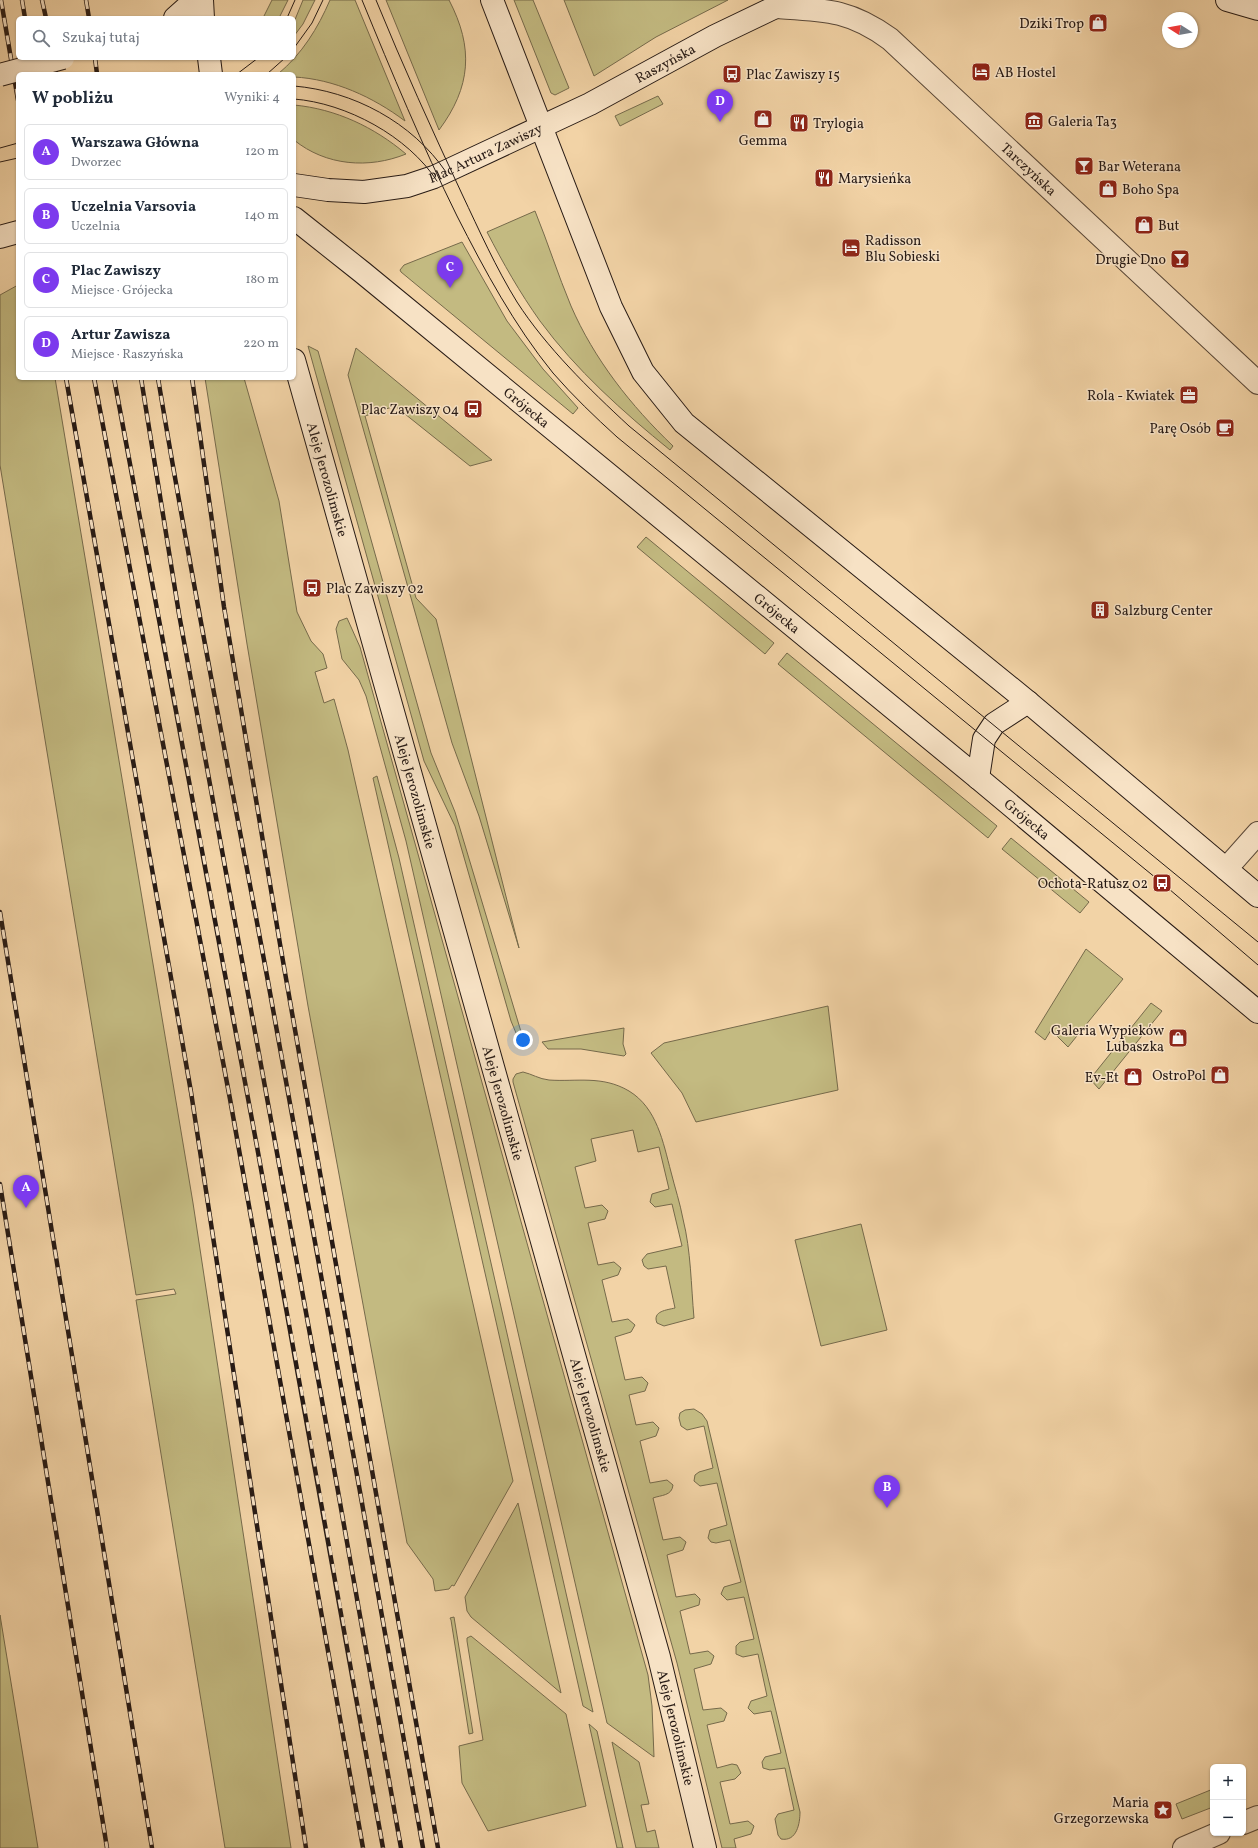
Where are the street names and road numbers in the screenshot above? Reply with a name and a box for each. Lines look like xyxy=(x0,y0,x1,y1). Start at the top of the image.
street label: Raszyńska xyxy=(632,40,699,89)
street label: Plac Artura Zawiszy xyxy=(427,119,546,189)
street label: Tarczyńska xyxy=(996,139,1060,201)
street label: Grójecka xyxy=(499,384,553,433)
street label: Aleje Jerozolimskie xyxy=(301,420,351,540)
street label: Grójecka xyxy=(749,589,803,639)
street label: Aleje Jerozolimskie xyxy=(389,732,439,852)
street label: Grójecka xyxy=(999,795,1053,845)
street label: Aleje Jerozolimskie xyxy=(477,1044,527,1163)
street label: Aleje Jerozolimskie xyxy=(564,1356,615,1475)
street label: Aleje Jerozolimskie xyxy=(651,1668,698,1788)

